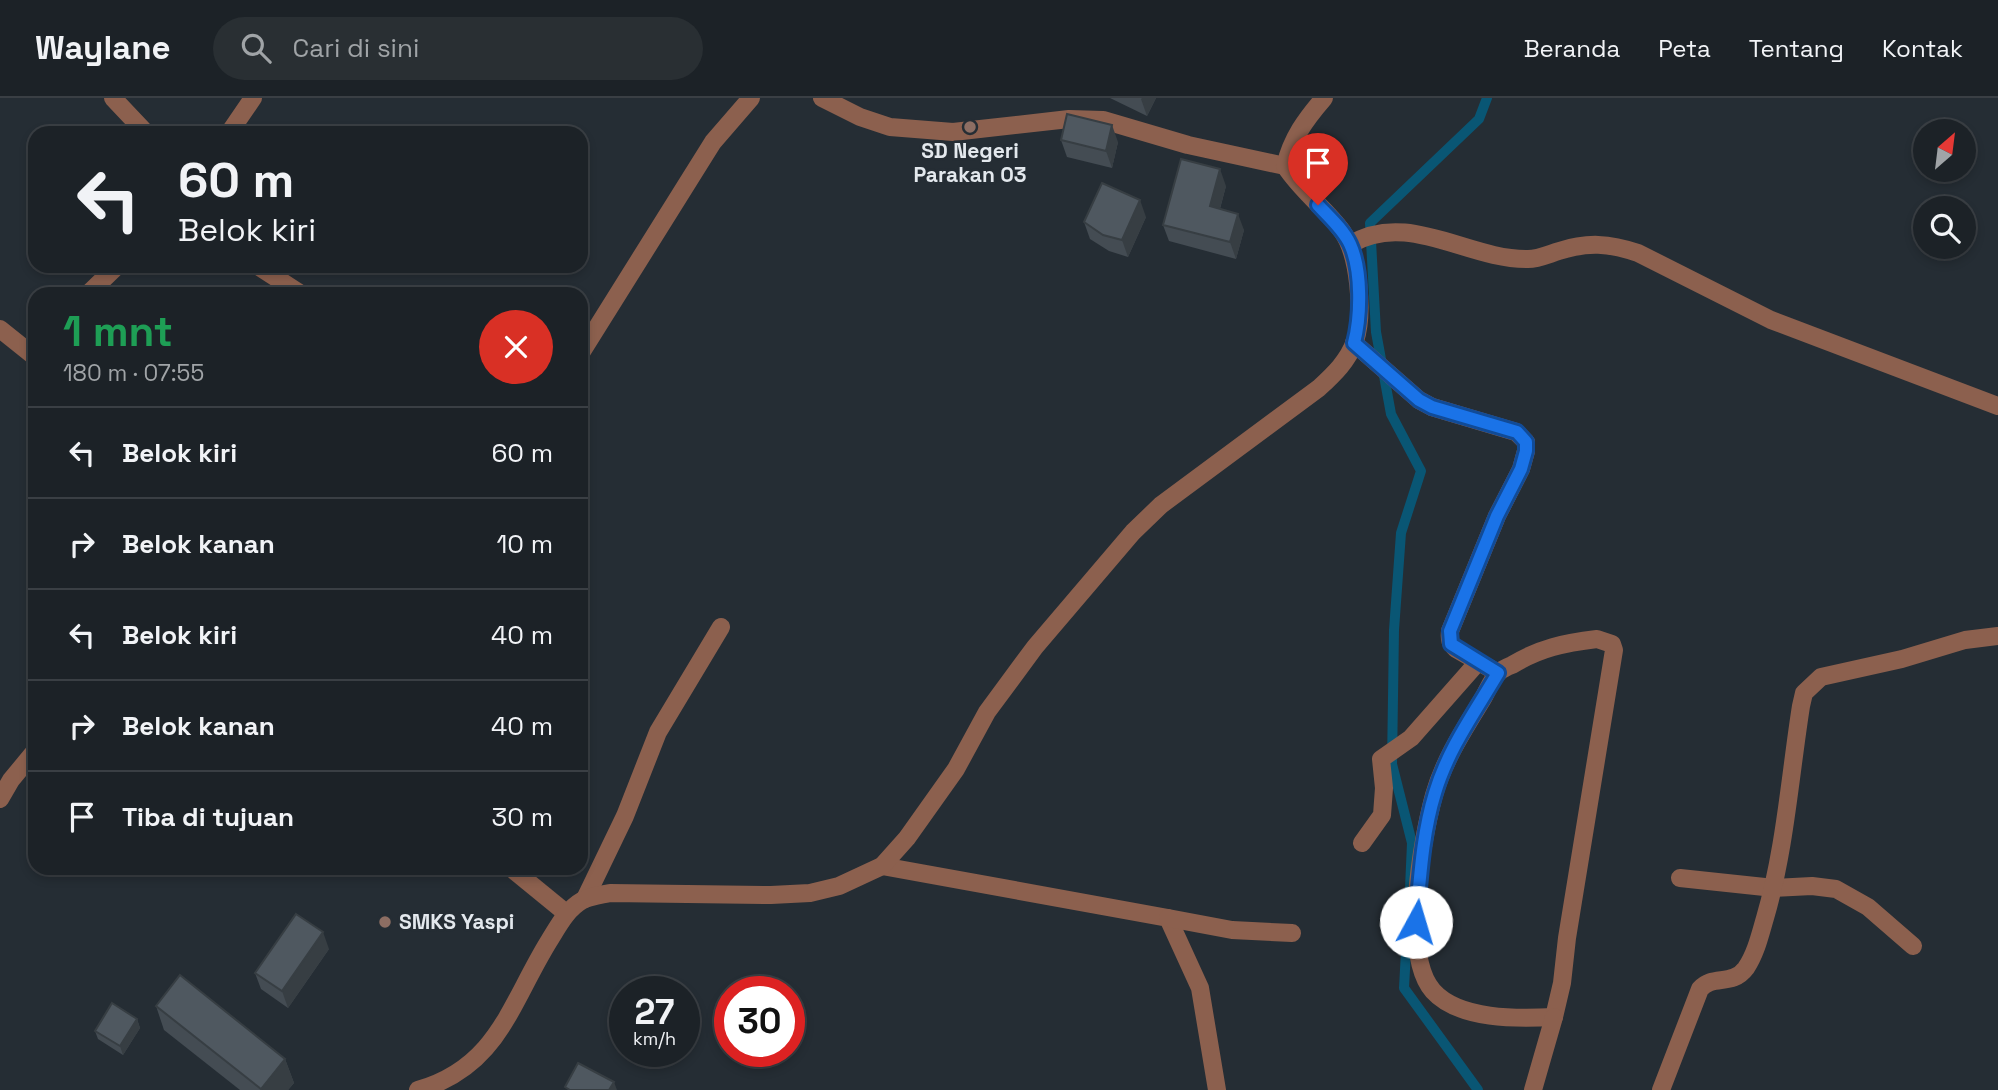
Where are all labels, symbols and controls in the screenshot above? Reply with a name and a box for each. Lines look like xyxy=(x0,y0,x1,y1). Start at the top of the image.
search box xyxy=(213,17,703,80)
text: Waylane xyxy=(35,27,171,69)
icon: search xyxy=(237,29,275,67)
text: Cari di sini xyxy=(293,31,419,65)
text: Beranda xyxy=(1524,33,1620,64)
text: Peta xyxy=(1658,33,1711,64)
text: Tentang xyxy=(1749,33,1844,64)
text: Kontak xyxy=(1882,33,1963,64)
marker: SD Negeri Parakan 03 xyxy=(962,119,978,135)
north arrow xyxy=(1913,119,1976,182)
map controls xyxy=(1913,119,1976,259)
pin xyxy=(1288,133,1348,205)
place label: SD Negeri Parakan 03 xyxy=(913,137,1027,188)
icon: arrive xyxy=(1299,144,1337,182)
text: 60 m xyxy=(178,149,294,211)
icon: left xyxy=(63,154,154,245)
button: search xyxy=(1913,196,1976,259)
text: Belok kiri xyxy=(178,210,316,250)
text: 1 mnt xyxy=(63,305,173,358)
button: close xyxy=(479,310,553,384)
text: 180 m · 07:55 xyxy=(63,358,204,388)
icon: left xyxy=(63,434,101,472)
text: Belok kiri xyxy=(122,436,237,470)
text: 60 m xyxy=(491,436,553,470)
icon: right xyxy=(63,525,101,563)
text: Belok kanan xyxy=(122,527,275,561)
text: 10 m xyxy=(496,527,553,561)
icon: left xyxy=(63,616,101,654)
text: Belok kiri xyxy=(122,618,237,652)
text: 40 m xyxy=(491,618,553,652)
icon: right xyxy=(63,707,101,745)
text: Belok kanan xyxy=(122,709,275,743)
text: 40 m xyxy=(491,709,553,743)
icon: arrive xyxy=(63,798,101,836)
text: Tiba di tujuan xyxy=(122,800,294,834)
text: 30 m xyxy=(492,800,553,834)
position arrow xyxy=(1379,885,1453,959)
place label: SMKS Yaspi xyxy=(399,908,514,935)
marker: SMKS Yaspi xyxy=(377,914,393,930)
speed limit sign: 30 xyxy=(714,976,805,1067)
text: 27 xyxy=(635,990,674,1034)
text: km/h xyxy=(633,1027,676,1050)

